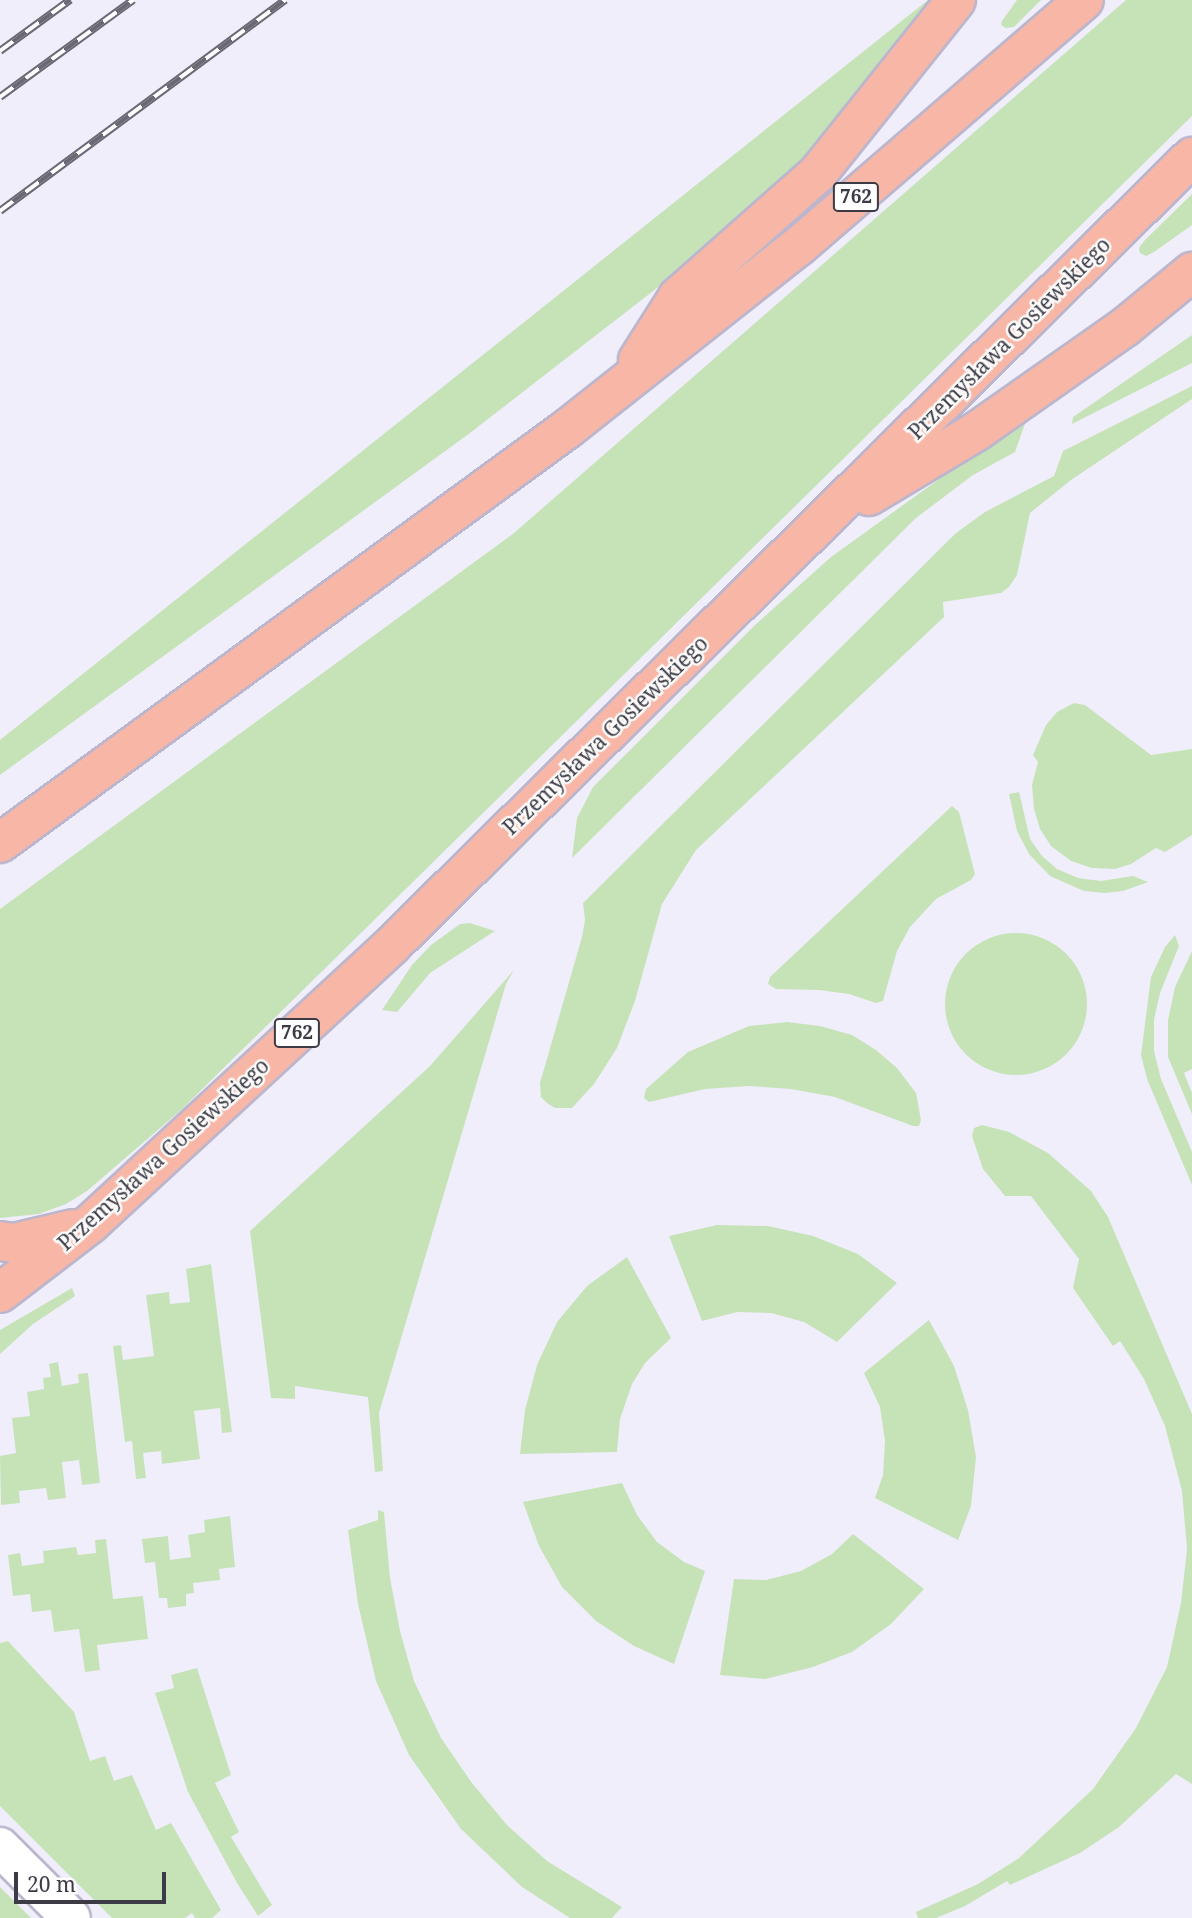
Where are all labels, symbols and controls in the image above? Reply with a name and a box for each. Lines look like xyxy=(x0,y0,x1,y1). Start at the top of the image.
road number: 762 xyxy=(832,182,880,212)
street label: Przemysława Gosiewskiego xyxy=(903,232,1115,444)
street label: Przemysława Gosiewskiego xyxy=(497,630,713,840)
road number: 762 xyxy=(272,1018,322,1049)
street label: Przemysława Gosiewskiego xyxy=(52,1053,274,1255)
scale bar xyxy=(18,1858,170,1902)
text: 20 m xyxy=(27,1870,76,1898)

